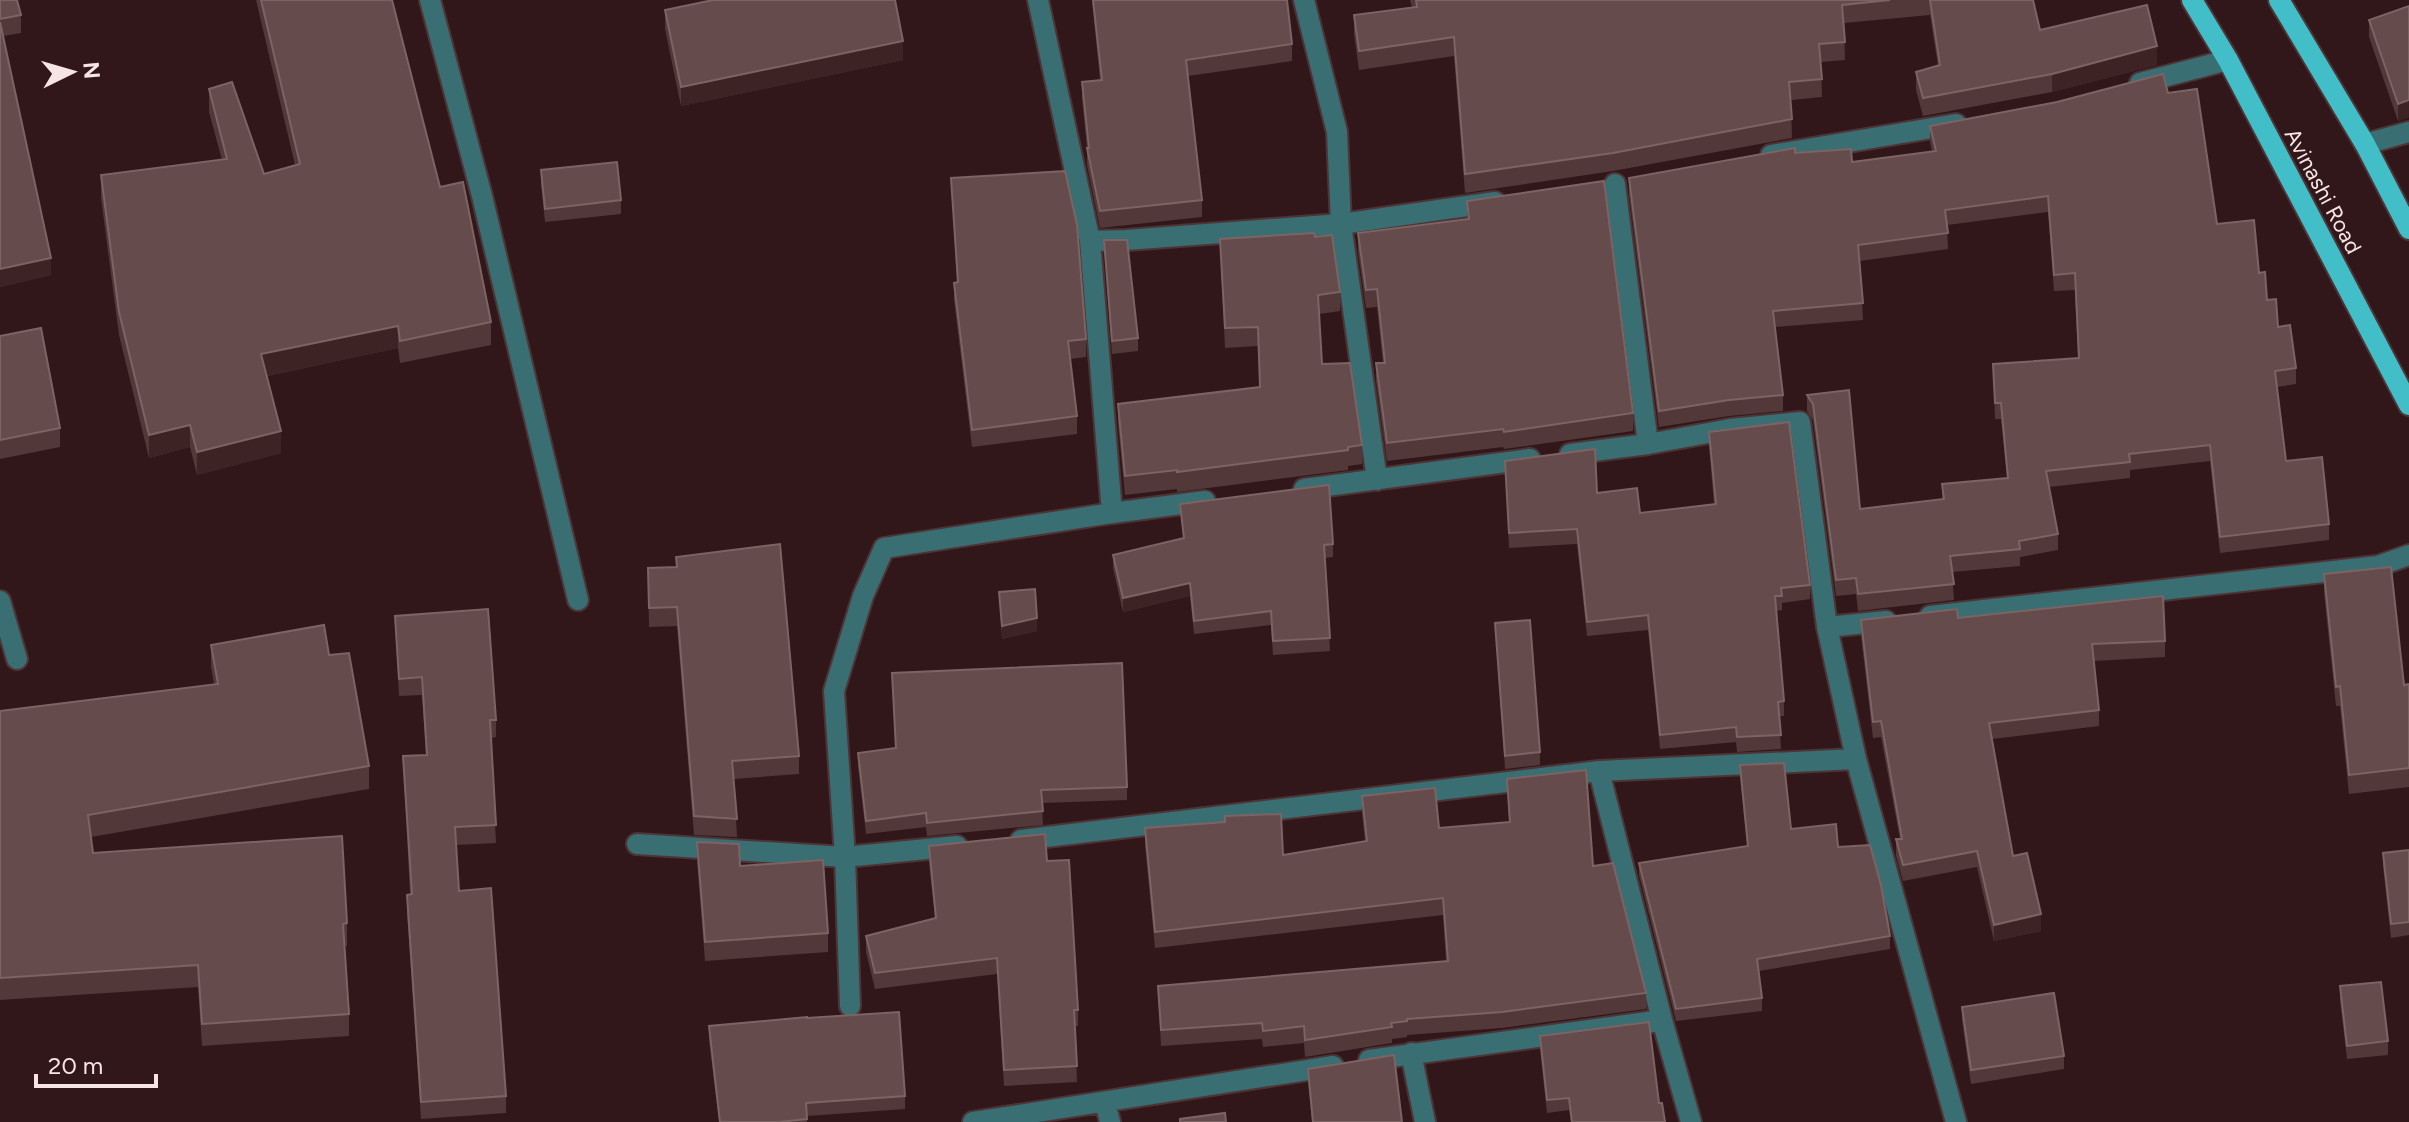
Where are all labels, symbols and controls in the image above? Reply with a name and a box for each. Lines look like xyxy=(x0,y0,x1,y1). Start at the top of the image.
north arrow xyxy=(32,32,112,112)
text: N xyxy=(77,61,106,80)
street label: Avinashi Road xyxy=(2279,124,2367,258)
scale bar xyxy=(36,1038,156,1088)
text: 20 m xyxy=(48,1051,103,1080)

